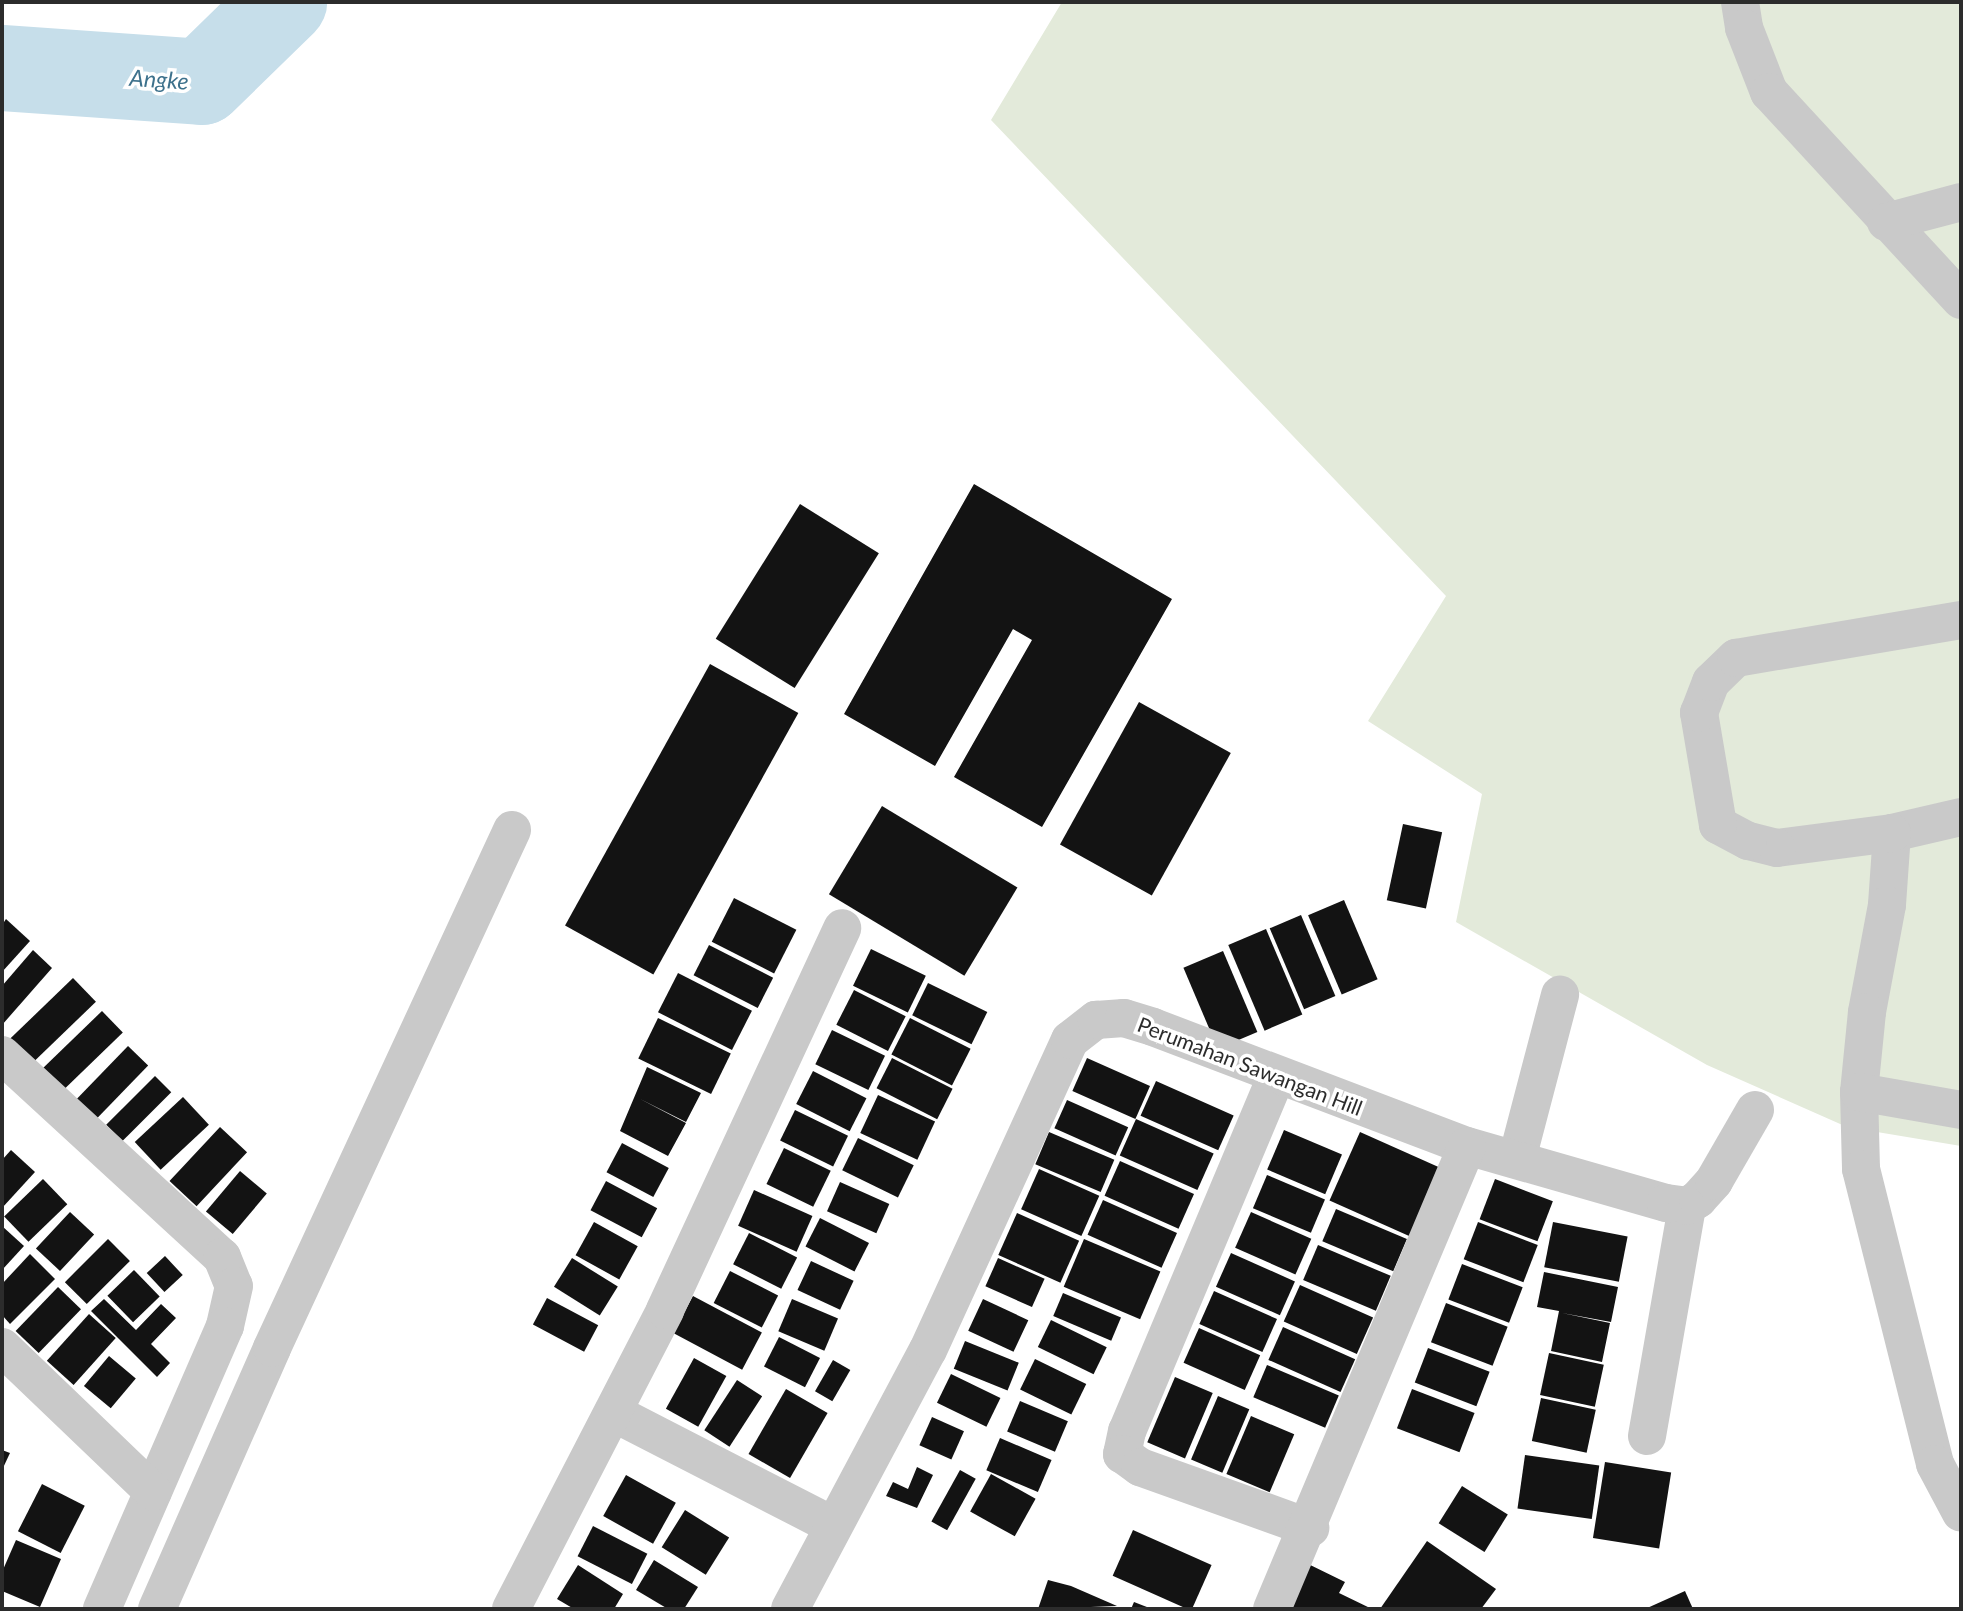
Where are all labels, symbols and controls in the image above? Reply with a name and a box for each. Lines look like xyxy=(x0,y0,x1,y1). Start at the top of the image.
water label: Angke xyxy=(129,63,189,95)
street label: Perumahan Sawangan Hill xyxy=(1134,1011,1366,1121)

